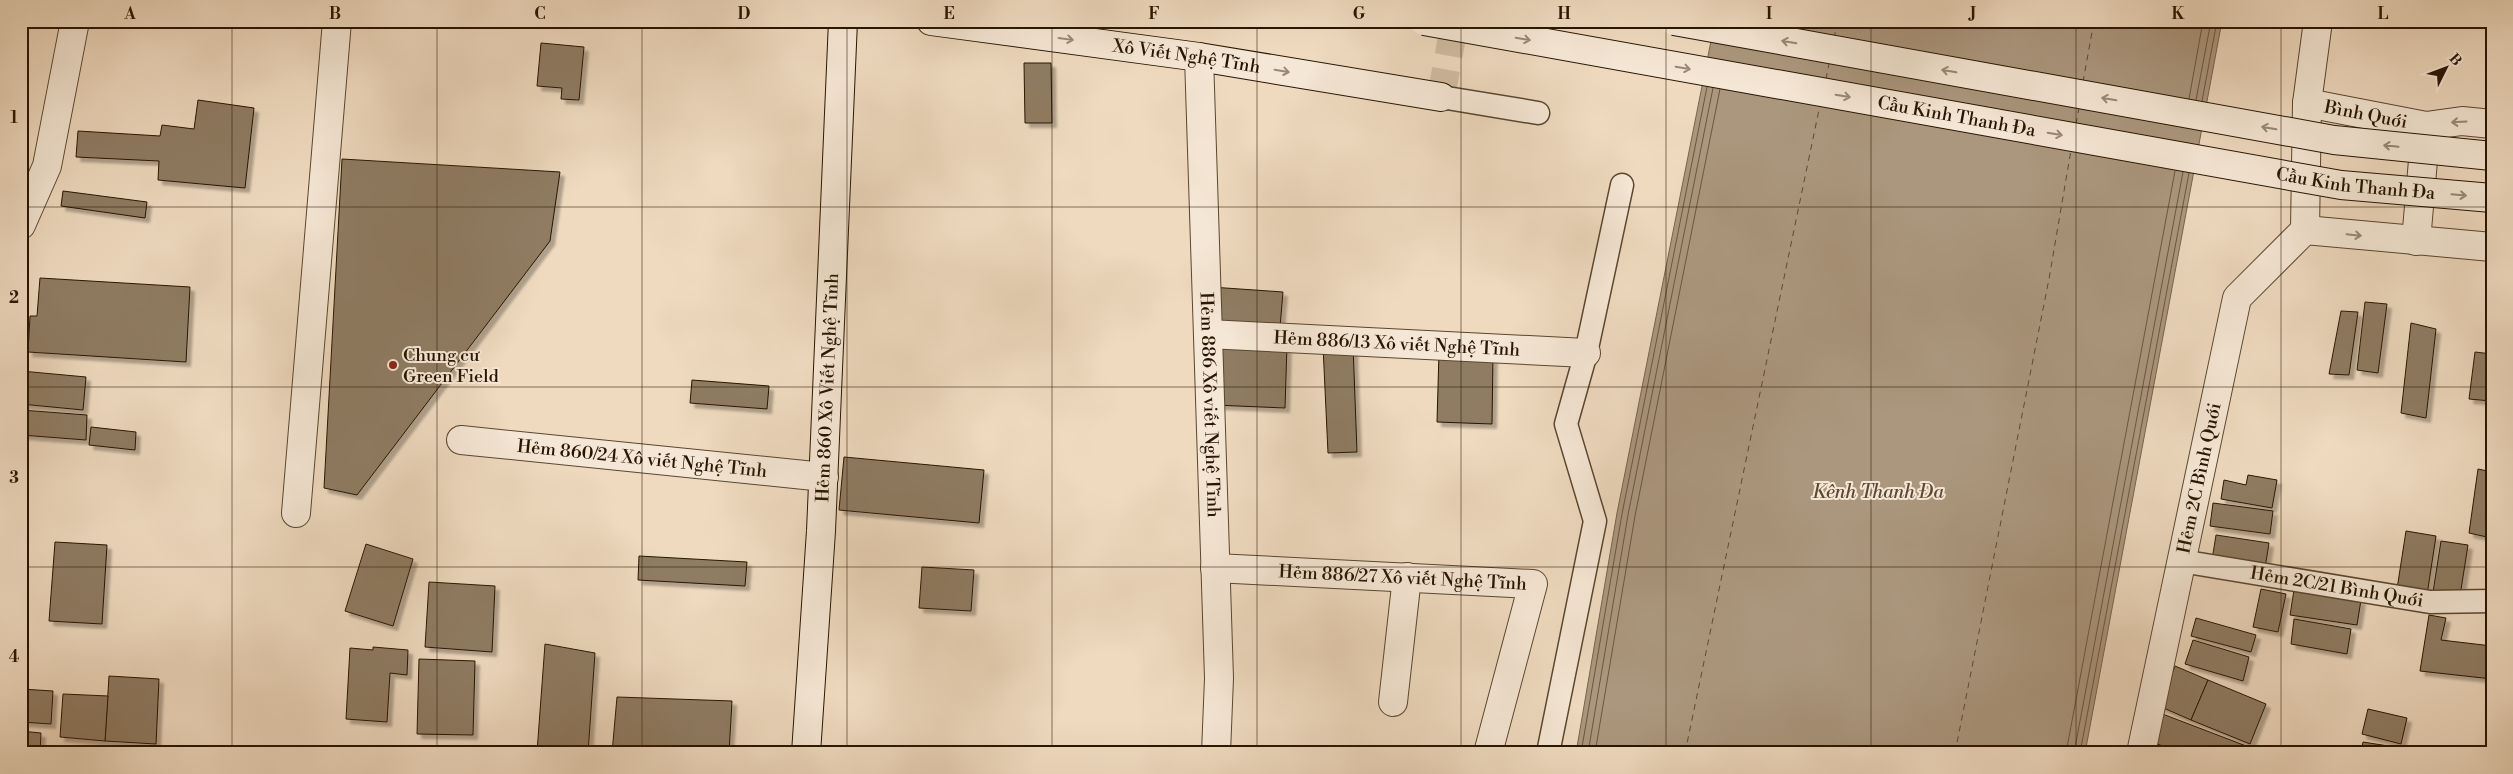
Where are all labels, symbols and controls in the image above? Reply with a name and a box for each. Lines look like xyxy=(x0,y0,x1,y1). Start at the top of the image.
text: A xyxy=(123,4,136,24)
text: B xyxy=(329,4,341,24)
text: C xyxy=(534,4,546,24)
text: D xyxy=(738,4,751,24)
text: E xyxy=(943,4,955,24)
text: F xyxy=(1148,4,1160,24)
text: G xyxy=(1353,4,1366,24)
text: H xyxy=(1557,4,1571,24)
text: I xyxy=(1766,4,1772,24)
text: J xyxy=(1968,4,1976,24)
text: K xyxy=(2172,4,2186,24)
text: L xyxy=(2378,4,2389,24)
one-way arrow xyxy=(1057,34,1073,44)
street label: Xô Viết Nghệ Tĩnh xyxy=(1110,34,1262,79)
one-way arrow xyxy=(1515,35,1531,45)
one-way arrow xyxy=(1782,36,1798,46)
north arrow xyxy=(2420,42,2470,92)
text: B xyxy=(2445,50,2465,70)
one-way arrow xyxy=(1675,63,1691,73)
one-way arrow xyxy=(1942,65,1958,75)
one-way arrow xyxy=(1273,66,1289,76)
street label: Cầu Kinh Thanh Đa xyxy=(1876,91,2038,142)
one-way arrow xyxy=(1835,92,1851,102)
one-way arrow xyxy=(2102,94,2118,104)
street label: Bình Quới xyxy=(2321,95,2409,134)
text: 1 xyxy=(10,108,18,128)
one-way arrow xyxy=(2451,118,2467,127)
one-way arrow xyxy=(2261,123,2277,133)
one-way arrow xyxy=(2047,129,2063,139)
one-way arrow xyxy=(2383,141,2399,150)
street label: Cầu Kinh Thanh Đa xyxy=(2274,163,2437,205)
one-way arrow xyxy=(2451,191,2467,200)
one-way arrow xyxy=(2346,230,2362,240)
street label: Hẻm 860 Xô Viết Nghệ Tĩnh xyxy=(811,272,844,503)
text: 2 xyxy=(9,288,19,308)
street label: Hẻm 886 Xô viết Nghệ Tĩnh xyxy=(1195,292,1225,518)
street label: Hẻm 886/13 Xô viết Nghệ Tĩnh xyxy=(1273,326,1521,362)
place label: Chung cư Green Field xyxy=(403,344,499,388)
marker: Chung cư Green Field xyxy=(387,359,399,371)
street label: Hẻm 2C Bình Quới xyxy=(2172,401,2227,556)
street label: Hẻm 860/24 Xô viết Nghệ Tĩnh xyxy=(516,435,768,483)
text: 3 xyxy=(9,468,19,488)
water label: Kênh Thanh Đa xyxy=(1812,480,1944,504)
street label: Hẻm 886/27 Xô viết Nghệ Tĩnh xyxy=(1278,560,1528,596)
street label: Hẻm 2C/21 Bình Quới xyxy=(2248,562,2425,613)
text: 4 xyxy=(9,647,20,667)

